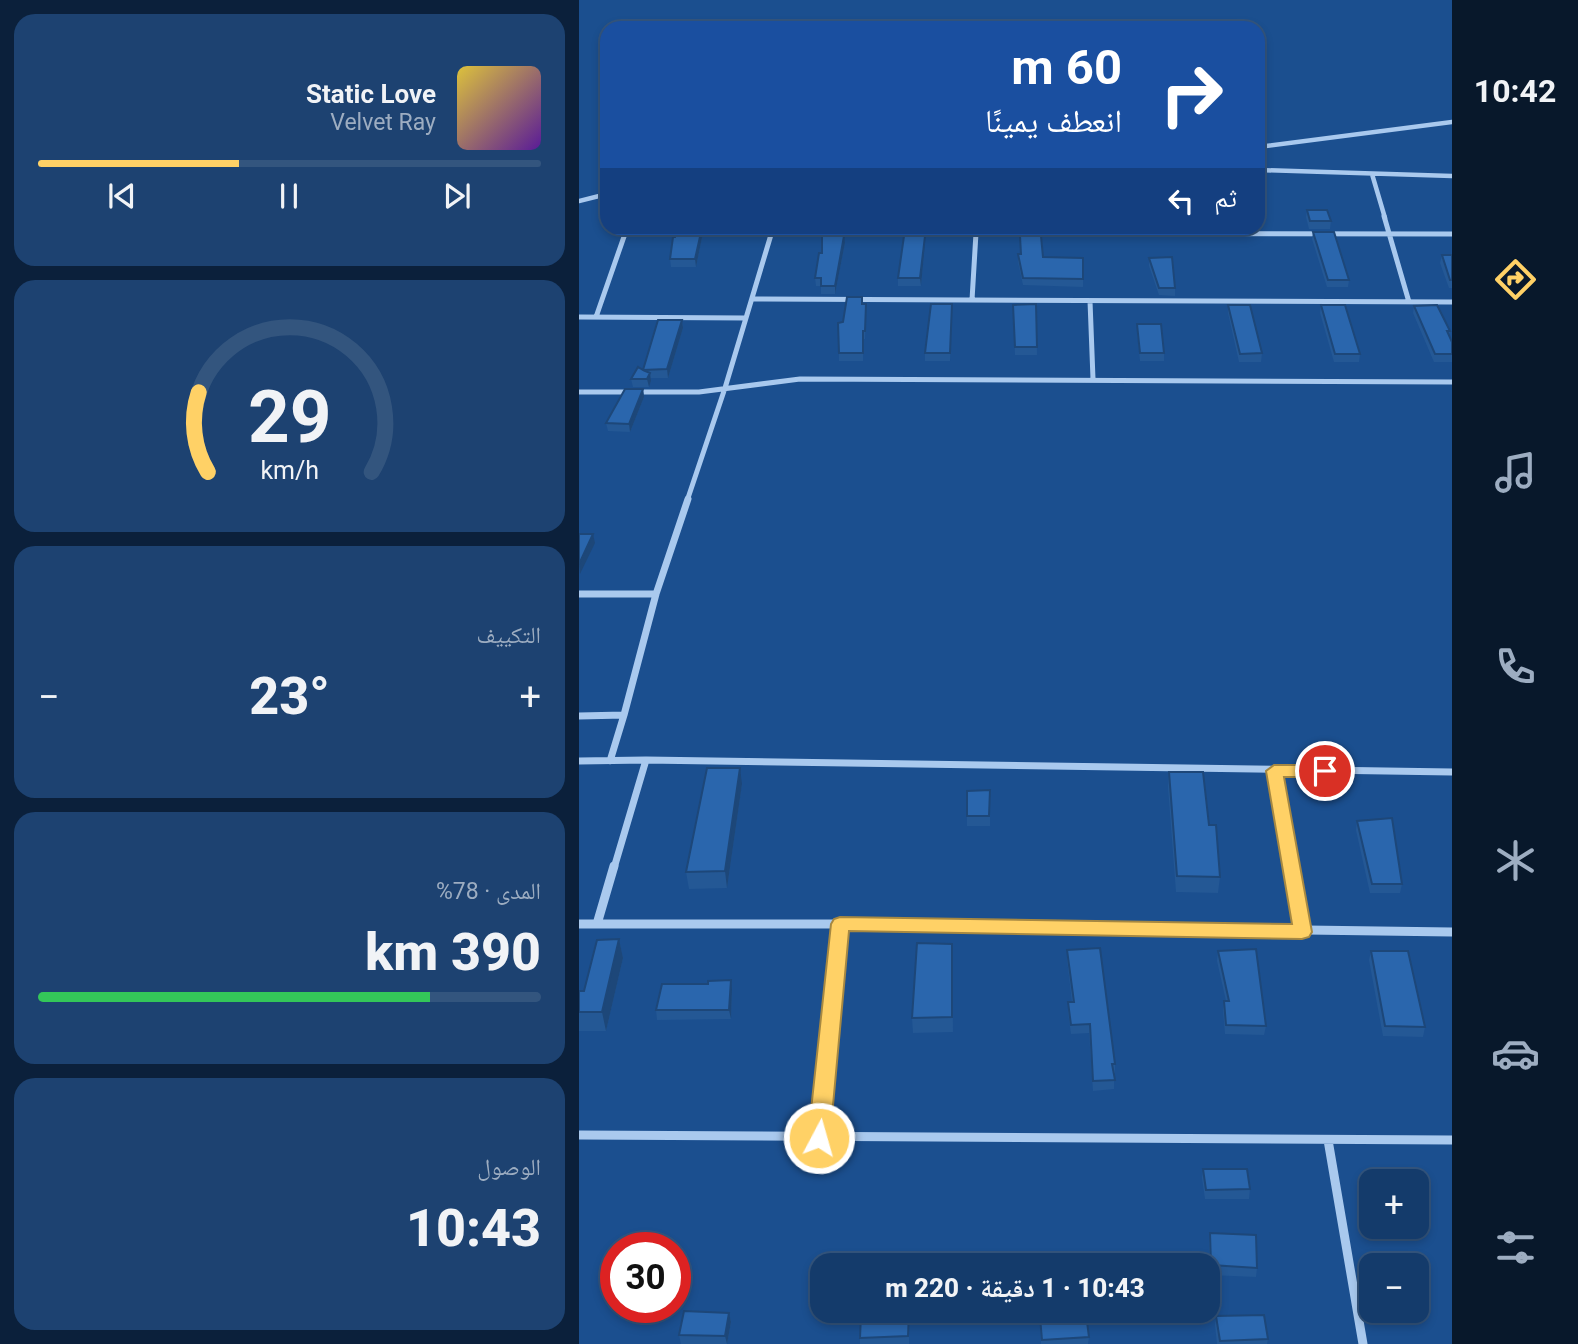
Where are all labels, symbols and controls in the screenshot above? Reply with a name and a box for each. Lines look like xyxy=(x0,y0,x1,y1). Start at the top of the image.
text: 60 m xyxy=(1011,39,1122,96)
icon: right xyxy=(1146,49,1237,140)
text: 10:42 xyxy=(1474,72,1556,110)
text: Static Love xyxy=(306,79,436,109)
text: انعطف يمينًا xyxy=(985,102,1122,140)
text: Velvet Ray xyxy=(330,109,436,136)
icon: previous xyxy=(103,177,141,215)
icon: pause xyxy=(270,177,308,215)
icon: next xyxy=(438,177,476,215)
icon: left xyxy=(1162,182,1200,220)
text: ثم xyxy=(1214,183,1237,213)
icon: directions xyxy=(1491,255,1540,304)
text: 29 xyxy=(248,374,331,460)
icon: music xyxy=(1491,448,1540,497)
text: km/h xyxy=(260,456,319,485)
text: التكييف xyxy=(476,622,541,649)
icon: phone xyxy=(1491,642,1540,691)
text: 23° xyxy=(249,666,330,727)
text: − xyxy=(38,675,60,719)
text: + xyxy=(519,675,541,719)
pin xyxy=(1295,741,1355,801)
icon: arrive xyxy=(1306,752,1344,790)
icon: climate xyxy=(1491,836,1540,885)
text: المدى · 78% xyxy=(436,878,541,905)
text: 390 km xyxy=(365,922,541,983)
icon: car xyxy=(1491,1029,1540,1078)
position arrow xyxy=(782,1101,856,1175)
text: الوصول xyxy=(477,1154,541,1181)
map controls xyxy=(1359,1169,1429,1323)
button: + xyxy=(1359,1169,1429,1239)
text: 10:43 xyxy=(406,1198,541,1259)
icon: filters xyxy=(1491,1223,1540,1272)
speed limit sign: 30 xyxy=(600,1232,691,1323)
button: − xyxy=(1359,1253,1429,1323)
text: 10:43 · 1 دقيقة · 220 m xyxy=(885,1273,1145,1303)

